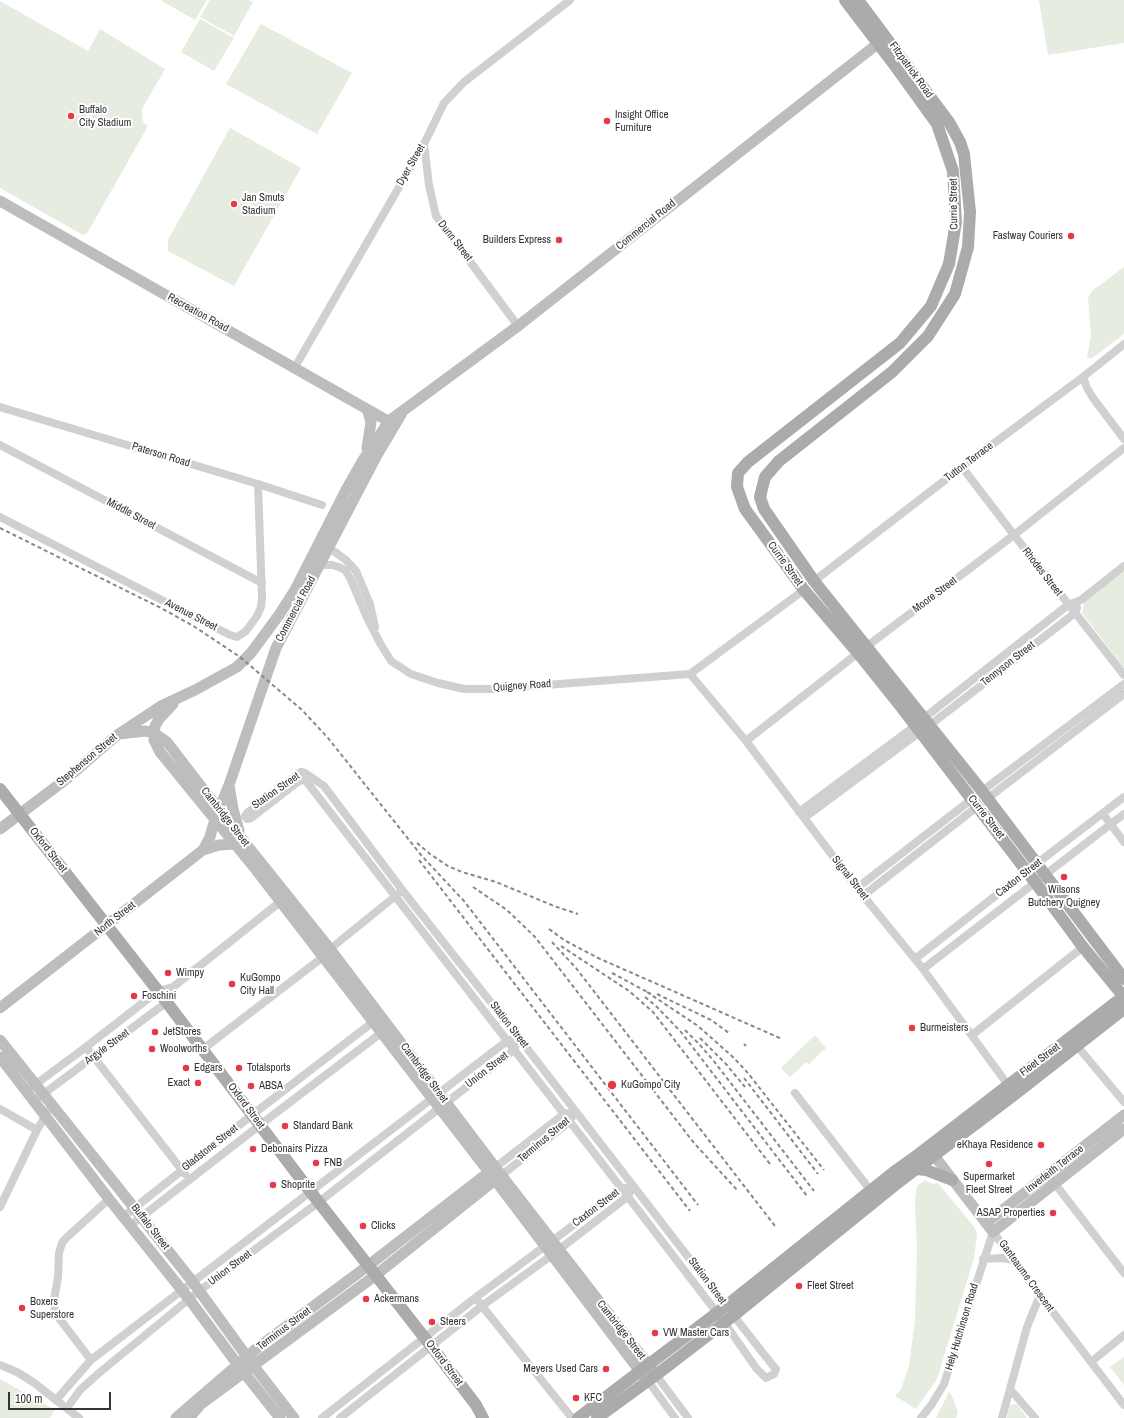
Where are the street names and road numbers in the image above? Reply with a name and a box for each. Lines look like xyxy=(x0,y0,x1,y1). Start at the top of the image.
street label: Fitzpatrick Road xyxy=(886,39,936,101)
street label: Dyer Street xyxy=(394,142,428,188)
street label: Currie Street xyxy=(947,178,961,230)
street label: Commercial Road xyxy=(614,197,678,253)
street label: Dunn Street xyxy=(435,218,475,264)
street label: Recreation Road xyxy=(165,291,231,335)
street label: Tutton Terrace xyxy=(942,439,996,485)
street label: Paterson Road xyxy=(130,440,192,470)
street label: Middle Street xyxy=(104,496,158,532)
street label: Currie Street xyxy=(764,539,806,589)
street label: Rhodes Street xyxy=(1019,545,1065,599)
street label: Commercial Road xyxy=(273,574,319,644)
street label: Moore Street xyxy=(910,574,960,616)
street label: Avenue Street xyxy=(163,596,219,634)
street label: Tennyson Street xyxy=(978,639,1038,689)
street label: Quigney Road xyxy=(493,677,551,695)
street label: Stephenson Street xyxy=(54,731,120,789)
street label: Station Street xyxy=(250,770,302,812)
street label: Cambridge Street xyxy=(198,785,252,849)
street label: Currie Street xyxy=(965,793,1007,841)
street label: Oxford Street xyxy=(26,825,70,875)
street label: Signal Street xyxy=(829,853,871,903)
street label: Caxton Street xyxy=(993,856,1045,900)
street label: North Street xyxy=(92,899,138,939)
street label: Station Street xyxy=(487,999,531,1051)
street label: Argyle Street xyxy=(82,1026,132,1068)
street label: Cambridge Street xyxy=(397,1041,451,1105)
street label: Fleet Street xyxy=(1017,1041,1063,1079)
street label: Union Street xyxy=(463,1049,511,1091)
street label: Oxford Street xyxy=(225,1081,267,1131)
street label: Terminus Street xyxy=(515,1114,573,1166)
street label: Gladstone Street xyxy=(179,1122,241,1174)
street label: Inverleith Terrace xyxy=(1023,1142,1087,1196)
street label: Caxton Street xyxy=(570,1186,622,1230)
street label: Buffalo Street xyxy=(128,1201,172,1253)
street label: Ganteaume Crescent xyxy=(995,1237,1057,1315)
street label: Union Street xyxy=(206,1247,254,1289)
street label: Station Street xyxy=(685,1255,729,1307)
street label: Hely Hutchinson Road xyxy=(942,1282,982,1372)
street label: Cambridge Street xyxy=(594,1298,648,1362)
street label: Terminus Street xyxy=(255,1305,313,1353)
street label: Oxford Street xyxy=(423,1338,465,1388)

